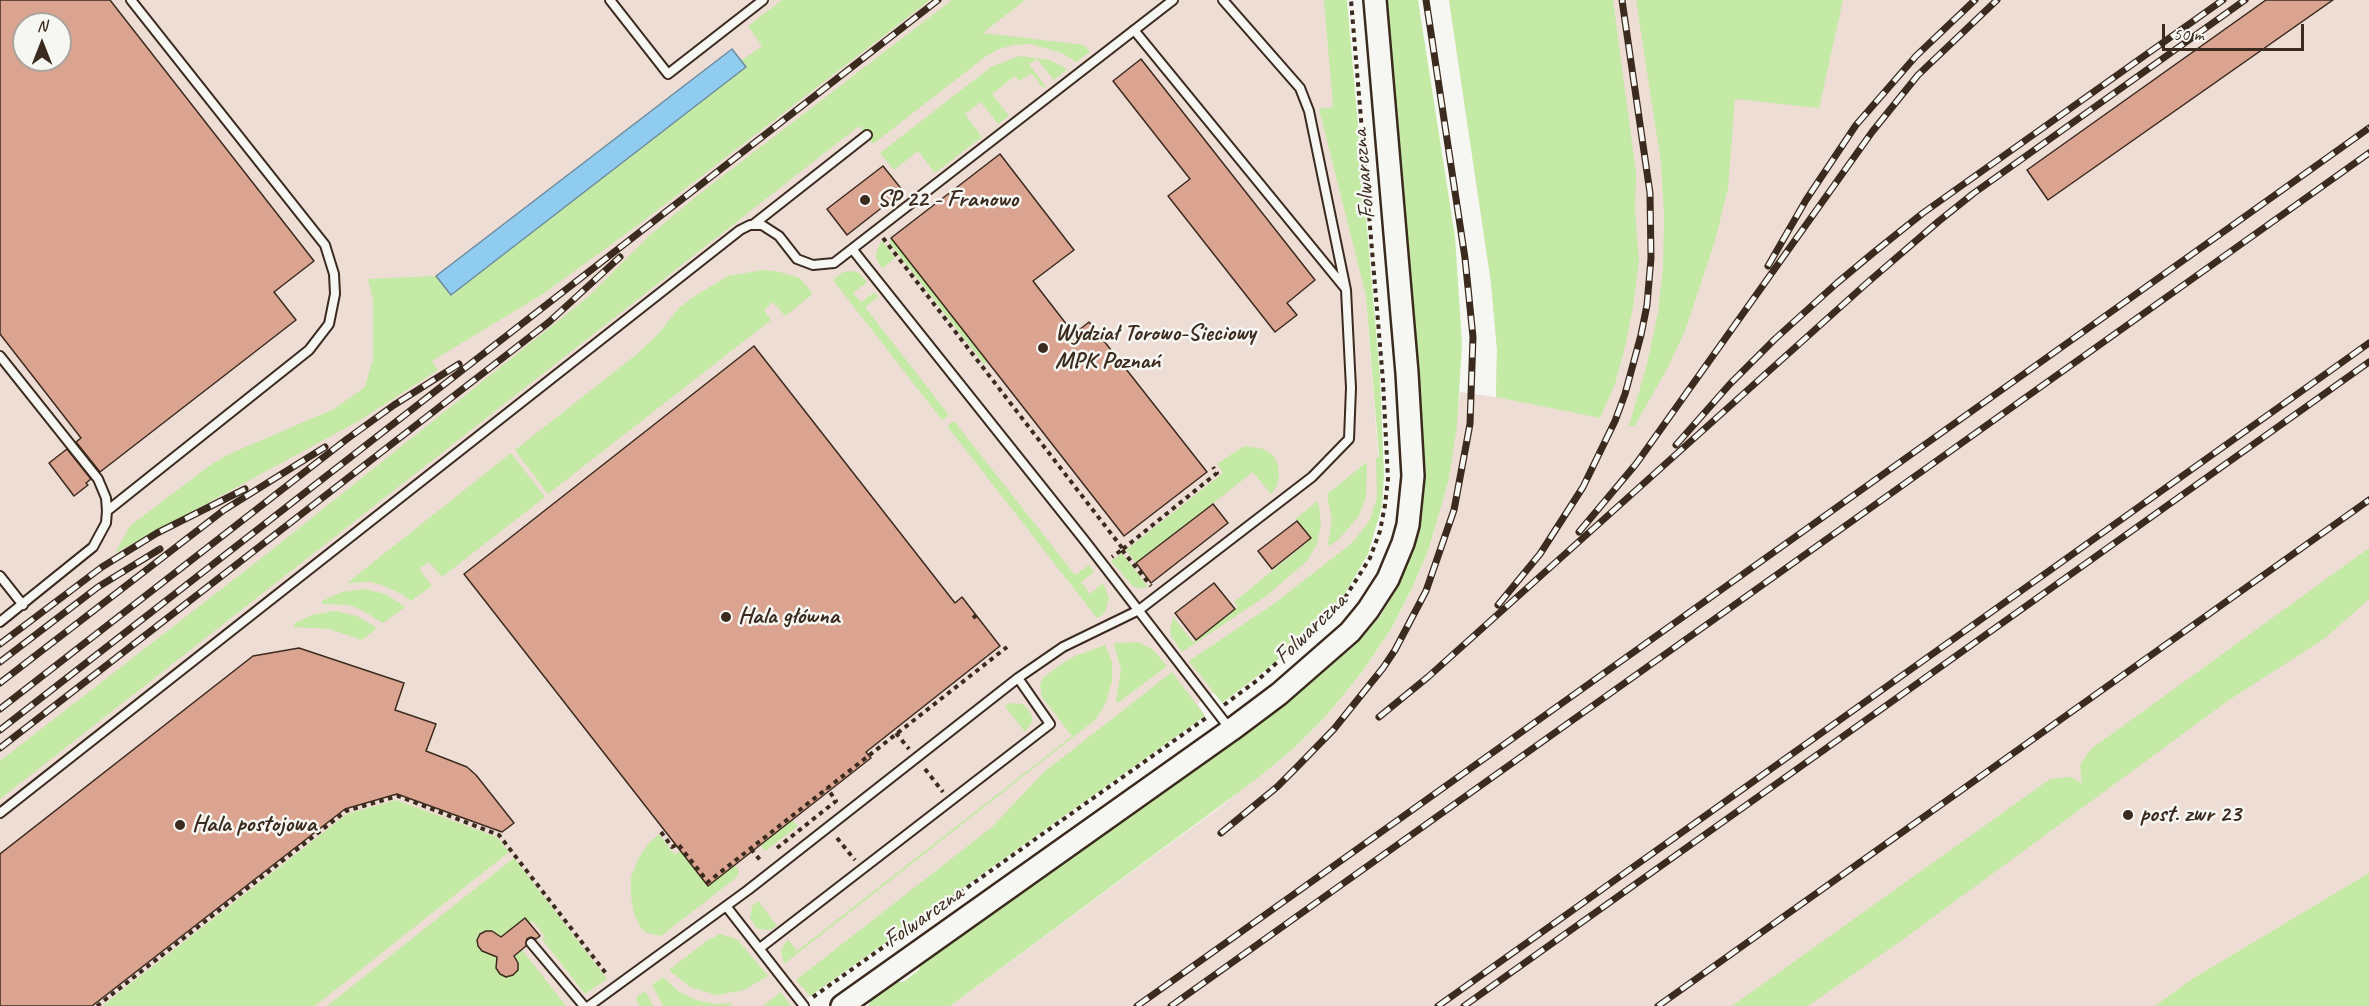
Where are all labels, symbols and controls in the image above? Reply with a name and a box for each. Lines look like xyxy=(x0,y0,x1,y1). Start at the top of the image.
north arrow xyxy=(12,12,72,72)
scale bar xyxy=(2165,12,2308,50)
text: N xyxy=(37,16,47,36)
text: 50 m xyxy=(2173,23,2204,45)
street label: Folwarczna xyxy=(1346,128,1382,220)
place label: SP 22 - Franowo xyxy=(877,186,1018,214)
marker: SP 22 - Franowo xyxy=(858,193,872,207)
place label: Wydział Torowo-Sieciowy MPK Poznań xyxy=(1055,320,1255,376)
marker: Wydział Torowo-Sieciowy MPK Poznań xyxy=(1036,341,1050,355)
street label: Folwarczna xyxy=(1269,587,1353,671)
place label: Hala główna xyxy=(738,603,839,631)
marker: Hala główna xyxy=(719,610,733,624)
place label: post. zwr 23 xyxy=(2140,801,2241,829)
marker: post. zwr 23 xyxy=(2121,808,2135,822)
place label: Hala postojowa xyxy=(192,811,316,839)
marker: Hala postojowa xyxy=(173,818,187,832)
street label: Folwarczna xyxy=(879,879,969,955)

